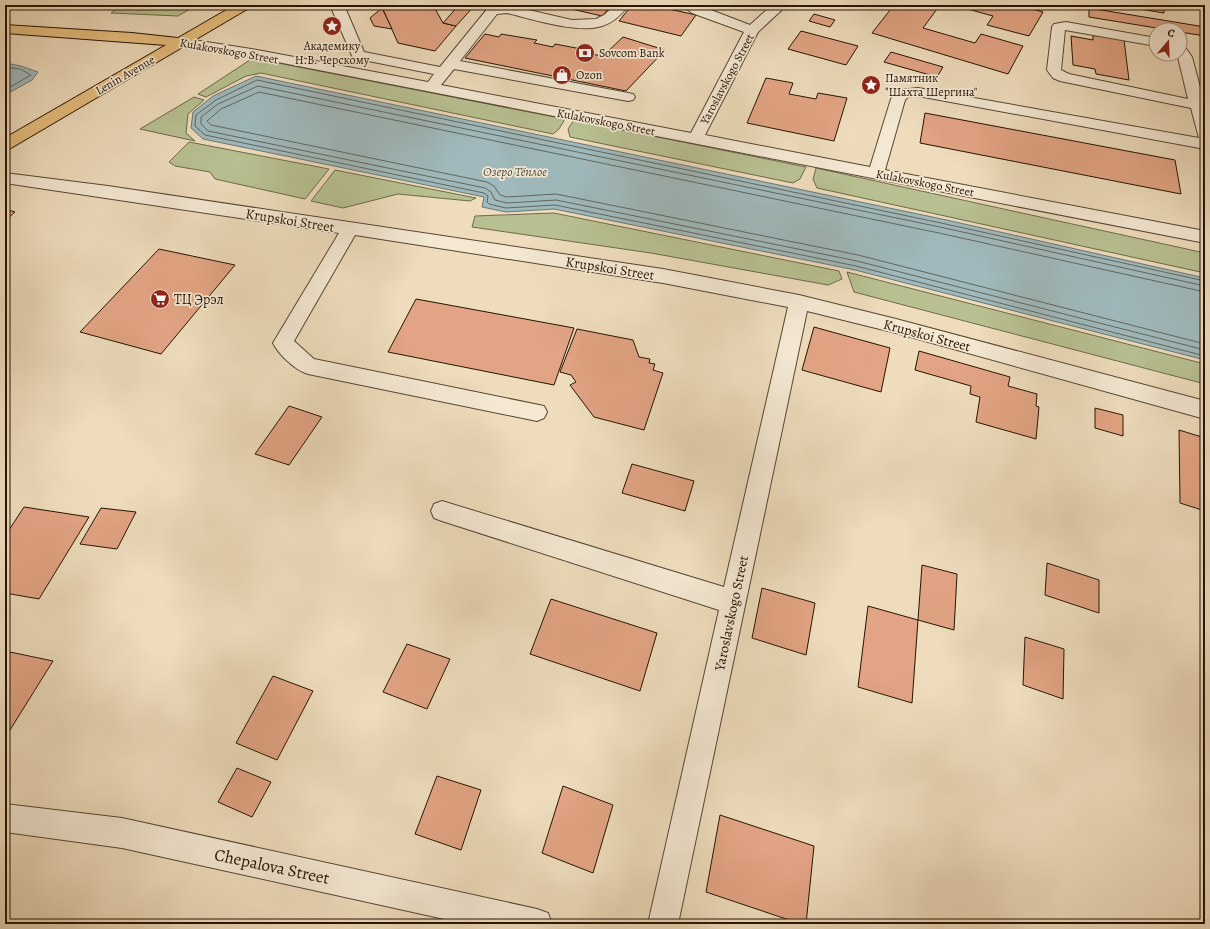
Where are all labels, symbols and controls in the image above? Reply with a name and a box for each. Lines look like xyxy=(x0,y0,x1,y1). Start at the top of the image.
place icon: Академику Н.В. Черскому xyxy=(321,15,343,37)
north arrow xyxy=(1148,22,1188,62)
text: С xyxy=(1165,25,1177,41)
street label: Yaroslavskogo Street xyxy=(696,31,758,128)
street label: Kulakovskogo Street xyxy=(179,34,279,68)
place label: Академику Н.В. Черскому xyxy=(295,38,370,68)
bank icon: Sovcom Bank xyxy=(574,42,596,64)
place label: Sovcom Bank xyxy=(599,45,665,61)
street label: Lenin Avenue xyxy=(92,52,158,98)
shop icon: Ozon xyxy=(551,64,573,86)
place label: Ozon xyxy=(576,67,603,83)
place label: Памятник "Шахта Шергина" xyxy=(885,70,978,100)
place icon: Памятник "Шахта Шергина" xyxy=(860,74,882,96)
street label: Kulakovskogo Street xyxy=(556,105,656,139)
water label: Озеро Тёплое xyxy=(483,163,547,180)
street label: Kulakovskogo Street xyxy=(875,166,975,200)
street label: Krupskoi Street xyxy=(244,204,336,237)
street label: Krupskoi Street xyxy=(564,252,656,285)
supermarket icon: ТЦ Эрэл xyxy=(149,288,171,310)
place label: ТЦ Эрэл xyxy=(174,290,224,309)
street label: Krupskoi Street xyxy=(881,315,973,356)
street label: Yaroslavskogo Street xyxy=(710,553,753,673)
street label: Chepalova Street xyxy=(212,843,332,890)

